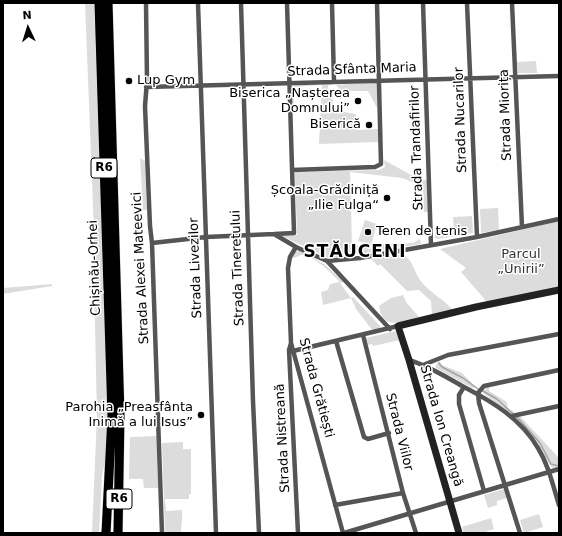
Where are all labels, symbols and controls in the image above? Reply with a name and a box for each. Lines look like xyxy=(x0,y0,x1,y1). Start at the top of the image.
north arrow xyxy=(8,8,48,48)
text: N xyxy=(22,9,32,22)
street label: Strada Sfânta Maria xyxy=(287,60,417,80)
street label: Strada Nucarilor xyxy=(451,67,471,173)
street label: Strada Miorița xyxy=(497,69,515,161)
place label: Lup Gym xyxy=(137,73,195,89)
marker: Lup Gym xyxy=(124,76,134,86)
street label: Strada Trandafirilor xyxy=(407,85,427,211)
place label: Biserica „Nașterea Domnului” xyxy=(229,86,350,117)
marker: Biserica „Nașterea Domnului” xyxy=(353,96,363,106)
place label: Biserică xyxy=(310,117,361,133)
marker: Biserică xyxy=(364,120,374,130)
road number: R6 xyxy=(91,158,117,178)
place label: Școala-Grădiniță „Ilie Fulga“ xyxy=(271,183,379,214)
street label: Strada Alexei Mateevici xyxy=(129,191,153,345)
marker: Școala-Grădiniță „Ilie Fulga“ xyxy=(382,193,392,203)
street label: Strada Tineretului xyxy=(228,210,248,326)
street label: Strada Livezilor xyxy=(186,217,206,319)
street label: Chișinău-Orhei xyxy=(86,220,104,316)
place label: Teren de tenis xyxy=(376,224,467,240)
marker: Teren de tenis xyxy=(363,227,373,237)
district label: STĂUCENI xyxy=(304,243,406,263)
park label: Parcul „Unirii” xyxy=(497,247,545,278)
street label: Strada Grătiești xyxy=(295,336,337,440)
street label: Strada Ion Creangă xyxy=(416,363,466,489)
street label: Strada Nistreană xyxy=(272,383,294,493)
street label: Strada Viilor xyxy=(382,391,416,473)
place label: Parohia „Preasfânta Inimă a lui Isus” xyxy=(65,400,193,431)
marker: Parohia „Preasfânta Inimă a lui Isus” xyxy=(196,410,206,420)
road number: R6 xyxy=(106,489,132,509)

